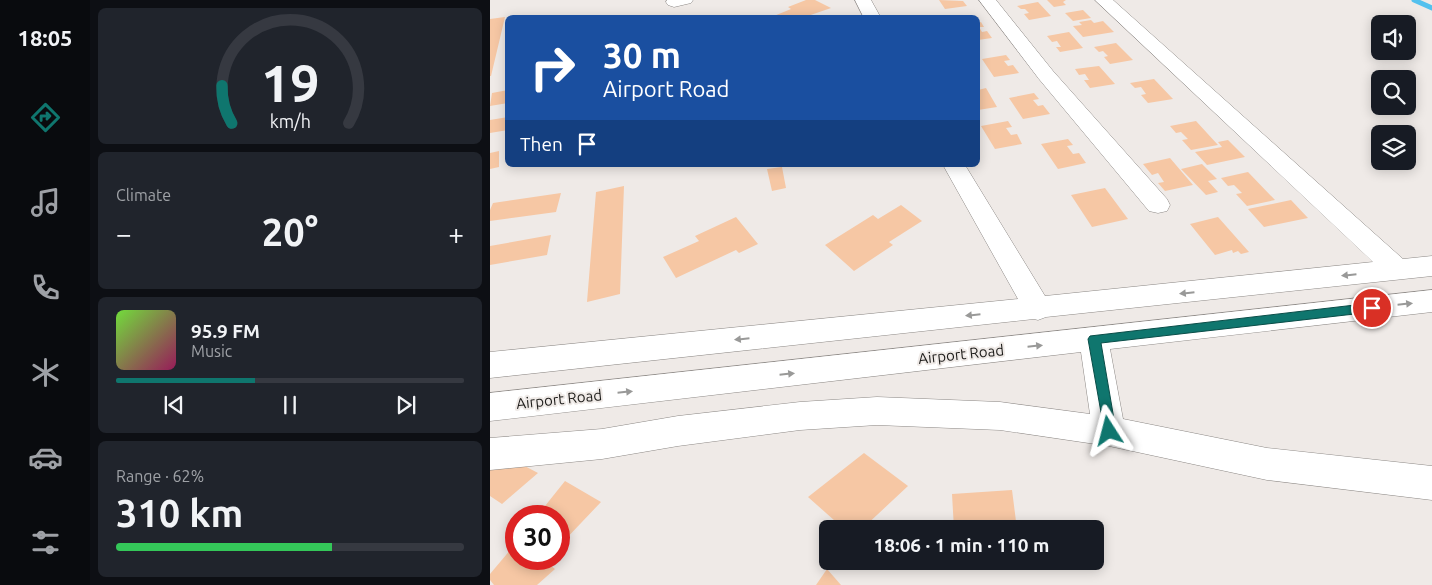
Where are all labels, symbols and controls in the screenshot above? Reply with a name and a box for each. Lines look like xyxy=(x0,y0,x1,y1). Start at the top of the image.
map controls xyxy=(1371,15,1416,170)
button: sound xyxy=(1371,15,1416,60)
text: 18:05 xyxy=(17,25,73,50)
icon: right xyxy=(520,35,585,100)
text: 30 m xyxy=(603,35,681,75)
text: 19 xyxy=(261,54,319,112)
button: search xyxy=(1371,70,1416,115)
text: Airport Road xyxy=(603,76,729,101)
icon: directions xyxy=(28,100,63,135)
text: km/h xyxy=(269,111,311,131)
button: layers xyxy=(1371,125,1416,170)
icon: arrive xyxy=(573,130,601,158)
text: Then xyxy=(520,133,563,155)
icon: music xyxy=(28,185,63,220)
text: Climate xyxy=(116,186,171,204)
text: 20° xyxy=(262,211,318,253)
text: − xyxy=(116,218,132,249)
text: + xyxy=(448,218,464,249)
icon: phone xyxy=(28,270,63,305)
one-way arrow xyxy=(1340,271,1356,279)
pin xyxy=(1351,287,1393,329)
one-way arrow xyxy=(1179,289,1195,297)
icon: arrive xyxy=(1358,294,1386,322)
one-way arrow xyxy=(1398,300,1414,308)
one-way arrow xyxy=(965,311,981,319)
text: 95.9 FM xyxy=(191,320,260,342)
one-way arrow xyxy=(734,335,750,343)
street label: Airport Road xyxy=(917,341,1005,367)
text: Music xyxy=(191,342,232,360)
one-way arrow xyxy=(1028,342,1044,350)
icon: climate xyxy=(28,355,63,390)
one-way arrow xyxy=(779,370,795,378)
street label: Airport Road xyxy=(515,386,603,412)
one-way arrow xyxy=(618,388,634,396)
icon: previous xyxy=(160,391,188,419)
icon: pause xyxy=(276,391,304,419)
icon: next xyxy=(392,391,420,419)
position arrow xyxy=(1082,404,1134,456)
icon: car xyxy=(28,440,63,475)
text: Range · 62% xyxy=(116,467,204,485)
text: 310 km xyxy=(116,492,243,534)
speed limit sign: 30 xyxy=(505,505,570,570)
icon: filters xyxy=(28,525,63,560)
text: 18:06 · 1 min · 110 m xyxy=(874,534,1049,556)

